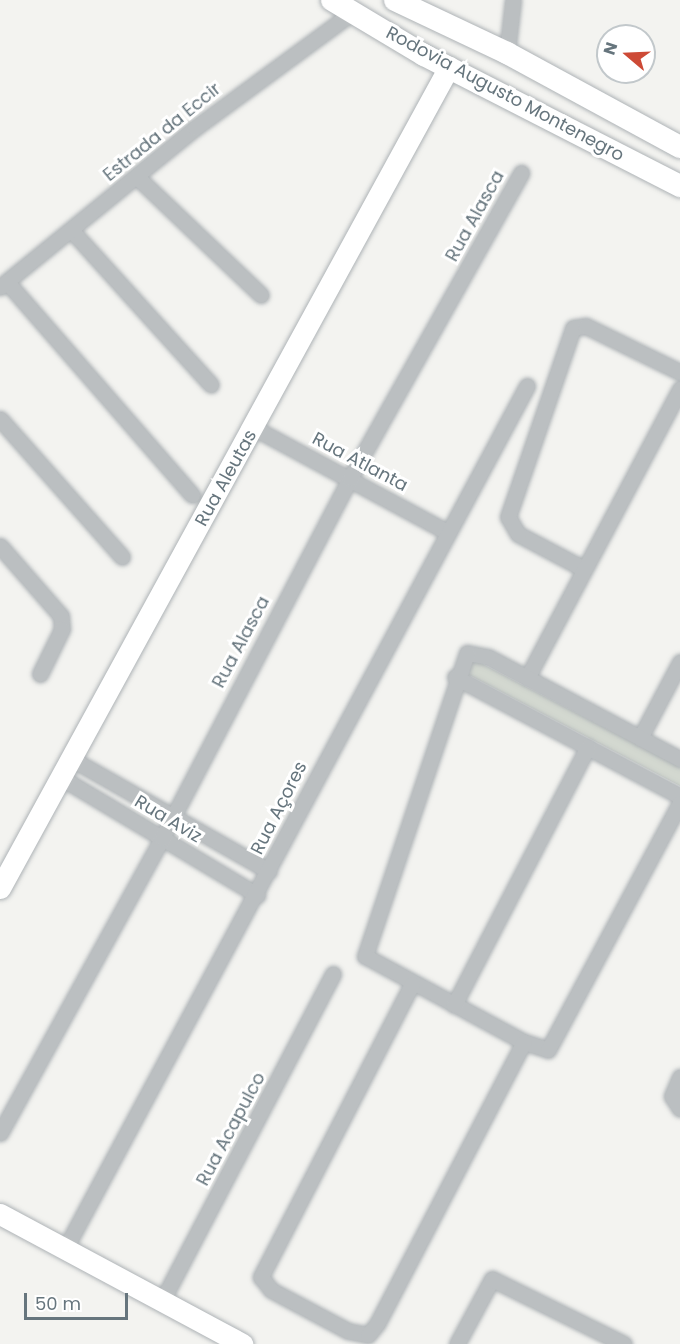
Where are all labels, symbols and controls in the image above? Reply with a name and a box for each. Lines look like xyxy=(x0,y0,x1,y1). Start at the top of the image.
street label: Rodovia Augusto Montenegro xyxy=(382,22,628,166)
north arrow xyxy=(596,24,656,84)
text: N xyxy=(598,39,623,58)
street label: Estrada da Eccir xyxy=(99,78,225,186)
street label: Rua Alasca xyxy=(441,167,509,265)
street label: Rua Aleutas xyxy=(191,426,261,530)
street label: Rua Atlanta xyxy=(309,428,411,496)
street label: Rua Alasca xyxy=(208,592,274,692)
street label: Rua Açores xyxy=(246,758,312,858)
street label: Rua Aviz xyxy=(131,791,205,847)
street label: Rua Acapulco xyxy=(192,1069,270,1189)
scale bar xyxy=(27,1281,130,1319)
text: 50 m xyxy=(35,1291,81,1316)

